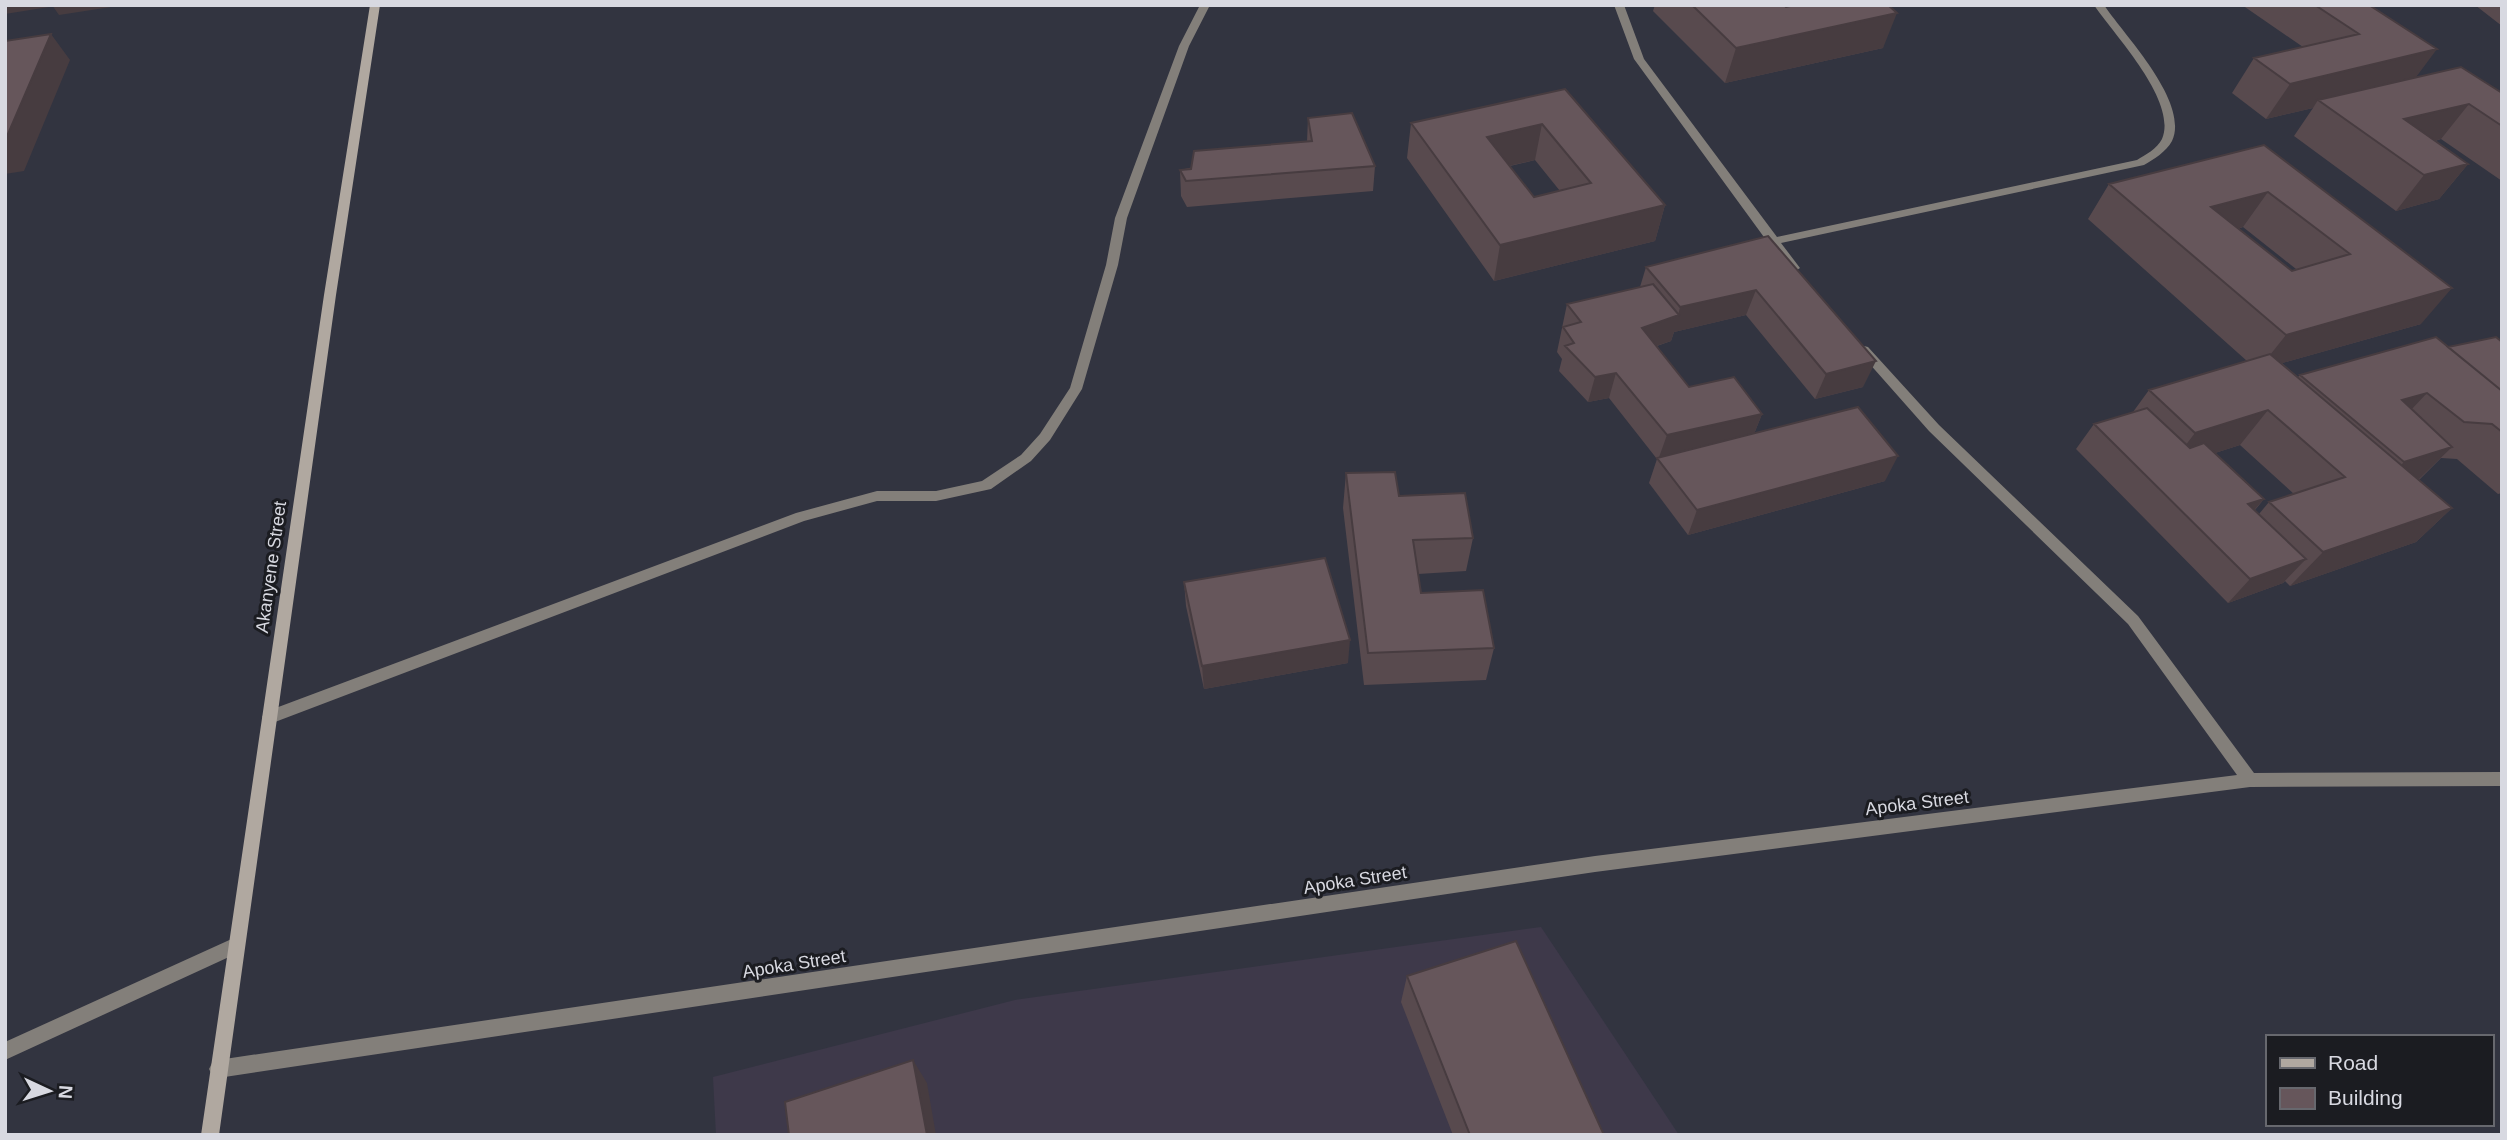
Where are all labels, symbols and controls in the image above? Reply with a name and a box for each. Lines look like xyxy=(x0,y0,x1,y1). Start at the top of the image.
street label: Akanyene Street xyxy=(252,500,290,634)
street label: Apoka Street xyxy=(1864,787,1970,819)
street label: Apoka Street xyxy=(1302,862,1408,898)
street label: Apoka Street xyxy=(741,946,847,982)
legend xyxy=(2266,1035,2493,1126)
text: Road xyxy=(2328,1051,2378,1074)
north arrow xyxy=(14,1056,84,1126)
text: N xyxy=(55,1085,76,1100)
text: Building xyxy=(2328,1086,2403,1109)

